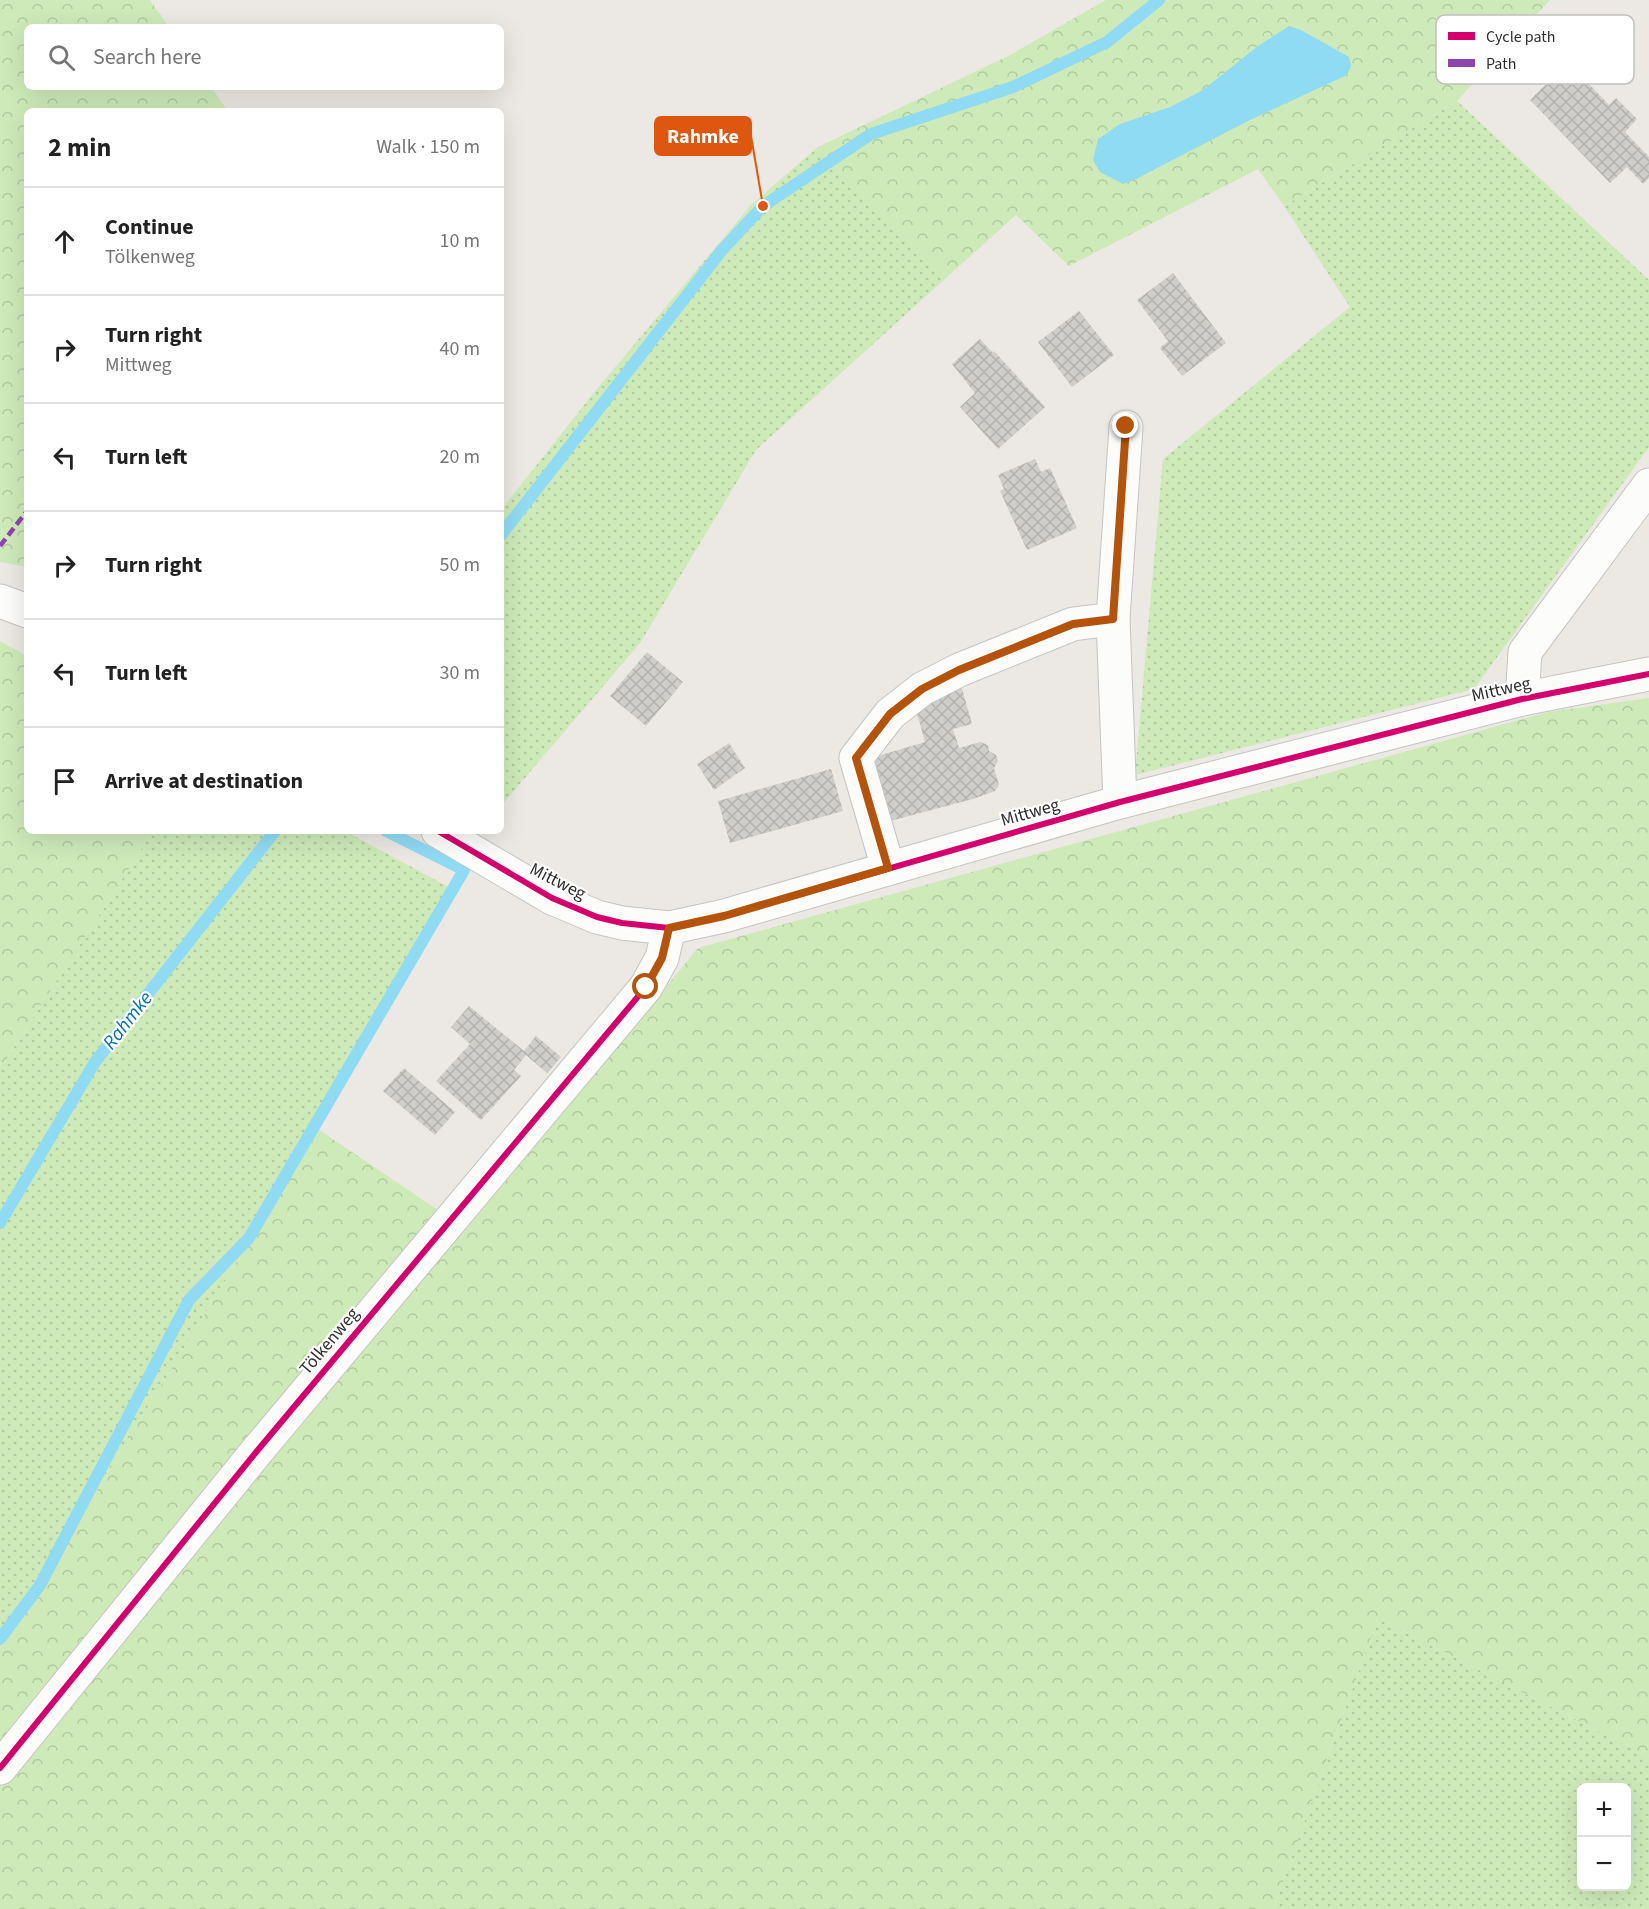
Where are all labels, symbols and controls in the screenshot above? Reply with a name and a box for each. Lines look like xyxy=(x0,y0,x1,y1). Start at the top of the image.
legend xyxy=(1436,15,1634,84)
search box xyxy=(24,24,504,90)
text: Cycle path xyxy=(1486,26,1555,48)
icon: search xyxy=(45,41,78,74)
text: Search here xyxy=(93,41,201,73)
text: Path xyxy=(1486,53,1516,75)
callout: Rahmke xyxy=(655,117,751,155)
text: Rahmke xyxy=(667,123,739,151)
text: 2 min xyxy=(48,129,111,166)
text: Walk · 150 m xyxy=(376,133,480,161)
text: Continue xyxy=(105,211,194,243)
icon: ahead xyxy=(48,225,81,258)
text: 10 m xyxy=(440,227,480,255)
text: Tölkenweg xyxy=(105,243,195,271)
text: Turn right xyxy=(105,319,202,351)
icon: right xyxy=(48,333,81,366)
text: 40 m xyxy=(440,335,480,363)
text: Mittweg xyxy=(105,351,172,379)
route end xyxy=(1112,412,1138,438)
icon: left xyxy=(48,441,81,474)
text: Turn left xyxy=(105,441,187,473)
text: 20 m xyxy=(440,443,480,471)
icon: right xyxy=(48,549,81,582)
text: Turn right xyxy=(105,549,202,581)
text: 50 m xyxy=(440,551,480,579)
icon: left xyxy=(48,657,81,690)
text: Turn left xyxy=(105,657,187,689)
text: 30 m xyxy=(440,659,480,687)
street label: Mittweg xyxy=(1469,671,1533,708)
icon: arrive xyxy=(48,765,81,798)
text: Arrive at destination xyxy=(105,765,303,797)
street label: Mittweg xyxy=(998,792,1062,833)
street label: Mittweg xyxy=(525,857,590,906)
route start xyxy=(632,973,658,999)
water label: Rahmke xyxy=(96,986,159,1056)
street label: Tölkenweg xyxy=(294,1302,365,1380)
map controls xyxy=(1577,1783,1631,1891)
button: + xyxy=(1577,1783,1631,1837)
button: − xyxy=(1577,1837,1631,1891)

